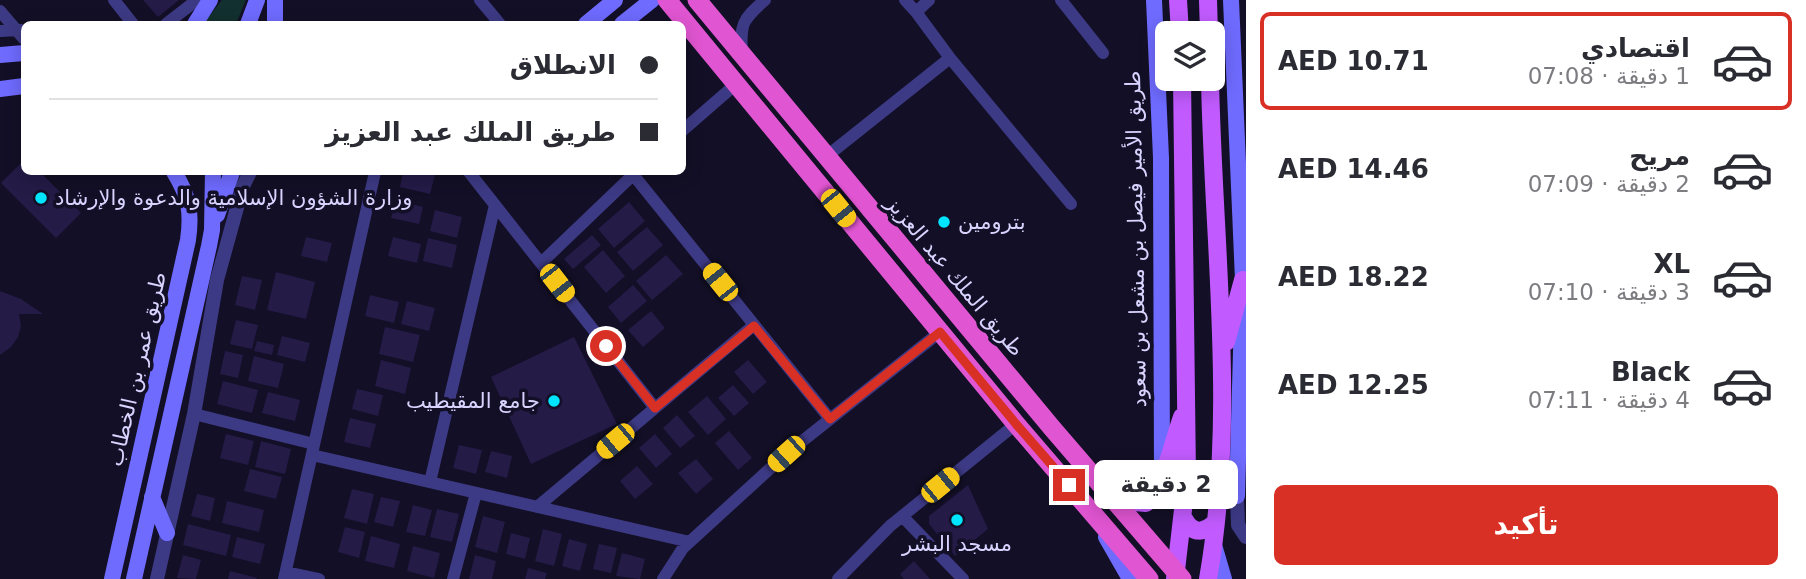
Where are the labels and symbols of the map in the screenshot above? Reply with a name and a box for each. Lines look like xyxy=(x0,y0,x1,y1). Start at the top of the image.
street label: طريق الأمير فيصل بن مشعل بن سعود xyxy=(1120,70,1151,408)
car xyxy=(817,185,860,231)
place label: وزارة الشؤون الإسلامية والدعوة والإرشاد xyxy=(55,186,412,210)
marker: وزارة الشؤون الإسلامية والدعوة والإرشاد xyxy=(33,190,49,206)
street label: طريق الملك عبد العزيز xyxy=(880,190,1029,361)
place label: بترومين xyxy=(958,210,1025,234)
marker: بترومين xyxy=(936,214,952,230)
car xyxy=(699,259,742,305)
car xyxy=(536,260,579,306)
street label: طريق عمر بن الخطاب xyxy=(103,269,171,469)
route start xyxy=(590,330,622,362)
place label: جامع المقيطيب xyxy=(406,389,540,413)
marker: جامع المقيطيب xyxy=(546,393,562,409)
car xyxy=(593,419,638,463)
car xyxy=(764,432,809,476)
callout: 2 دقيقة xyxy=(1094,461,1237,510)
car xyxy=(918,464,963,506)
route end xyxy=(1053,469,1085,501)
marker: مسجد البشر xyxy=(949,512,965,528)
place label: مسجد البشر xyxy=(901,532,1012,556)

